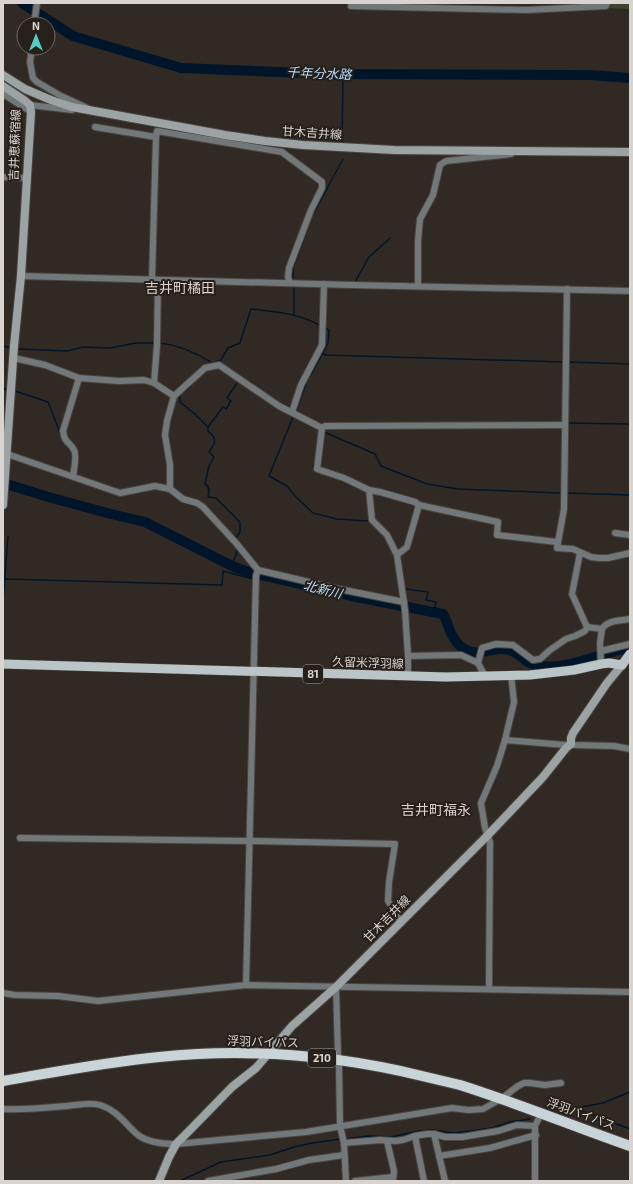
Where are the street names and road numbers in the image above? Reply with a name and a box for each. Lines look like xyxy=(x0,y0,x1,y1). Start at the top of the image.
street label: 吉井恵蘇宿線 xyxy=(6,109,22,181)
street label: 甘木吉井線 xyxy=(282,123,342,141)
street label: 久留米浮羽線 xyxy=(332,654,404,670)
road number: 81 xyxy=(303,665,323,683)
street label: 甘木吉井線 xyxy=(360,892,412,944)
street label: 浮羽バイパス xyxy=(227,1033,299,1049)
road number: 210 xyxy=(308,1049,336,1067)
street label: 浮羽バイパス xyxy=(545,1094,617,1132)

